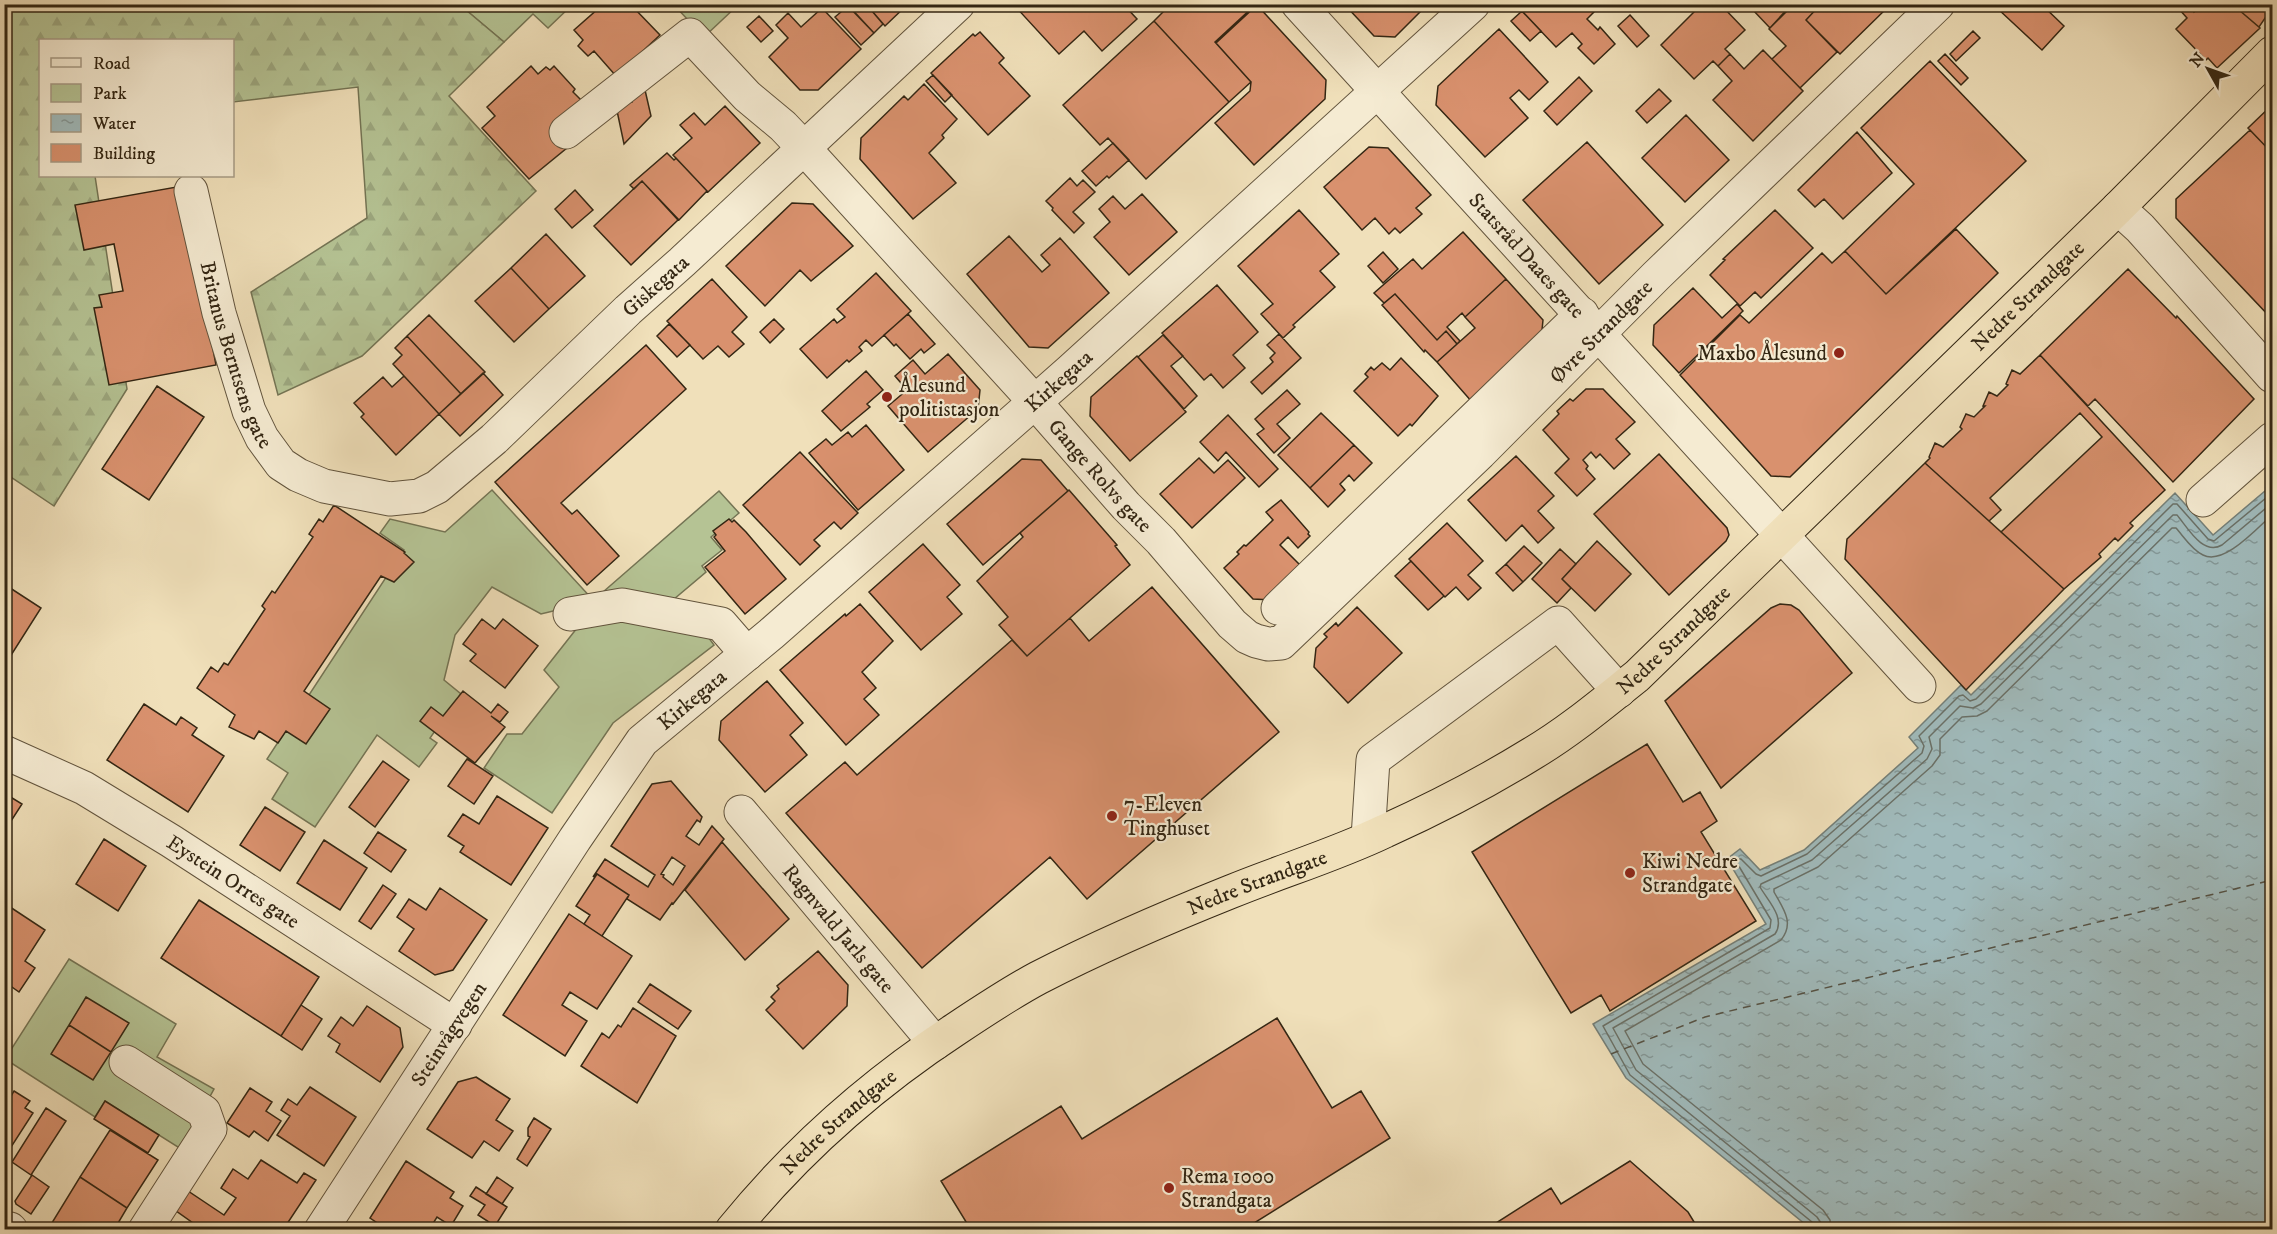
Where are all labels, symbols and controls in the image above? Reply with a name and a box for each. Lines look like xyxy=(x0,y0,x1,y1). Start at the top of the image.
legend xyxy=(39,39,234,177)
north arrow xyxy=(2178,39,2238,99)
text: N xyxy=(2185,49,2209,71)
text: Road xyxy=(93,53,130,75)
text: Park xyxy=(93,83,127,105)
text: Water xyxy=(92,113,136,135)
text: Building xyxy=(93,143,155,165)
street label: Statsråd Daaes gate xyxy=(1463,188,1590,324)
street label: Nedre Strandgate xyxy=(1967,235,2091,357)
street label: Giskegata xyxy=(617,250,695,323)
street label: Britanus Berntsens gate xyxy=(194,259,278,454)
street label: Øvre Strandgate xyxy=(1544,275,1659,389)
place label: Maxbo Ålesund xyxy=(1697,339,1828,367)
street label: Kirkegata xyxy=(1020,345,1099,418)
marker: Maxbo Ålesund xyxy=(1832,346,1846,360)
place label: Ålesund politistasjon xyxy=(898,371,999,423)
marker: Ålesund politistasjon xyxy=(880,390,894,404)
street label: Gange Rolvs gate xyxy=(1042,414,1157,539)
street label: Nedre Strandgate xyxy=(1612,580,1737,701)
street label: Kirkegata xyxy=(653,664,732,736)
place label: 7-Eleven Tinghuset xyxy=(1124,792,1210,842)
marker: 7-Eleven Tinghuset xyxy=(1105,809,1119,823)
street label: Eystein Orres gate xyxy=(162,830,304,935)
street label: Nedre Strandgate xyxy=(1184,845,1331,922)
place label: Kiwi Nedre Strandgate xyxy=(1642,849,1738,899)
street label: Ragnvald Jarls gate xyxy=(776,859,900,999)
marker: Kiwi Nedre Strandgate xyxy=(1623,866,1637,880)
street label: Steinvågvegen xyxy=(406,977,493,1092)
street label: Nedre Strandgate xyxy=(775,1063,903,1181)
place label: Rema 1000 Strandgata xyxy=(1181,1164,1274,1214)
marker: Rema 1000 Strandgata xyxy=(1162,1181,1176,1195)

